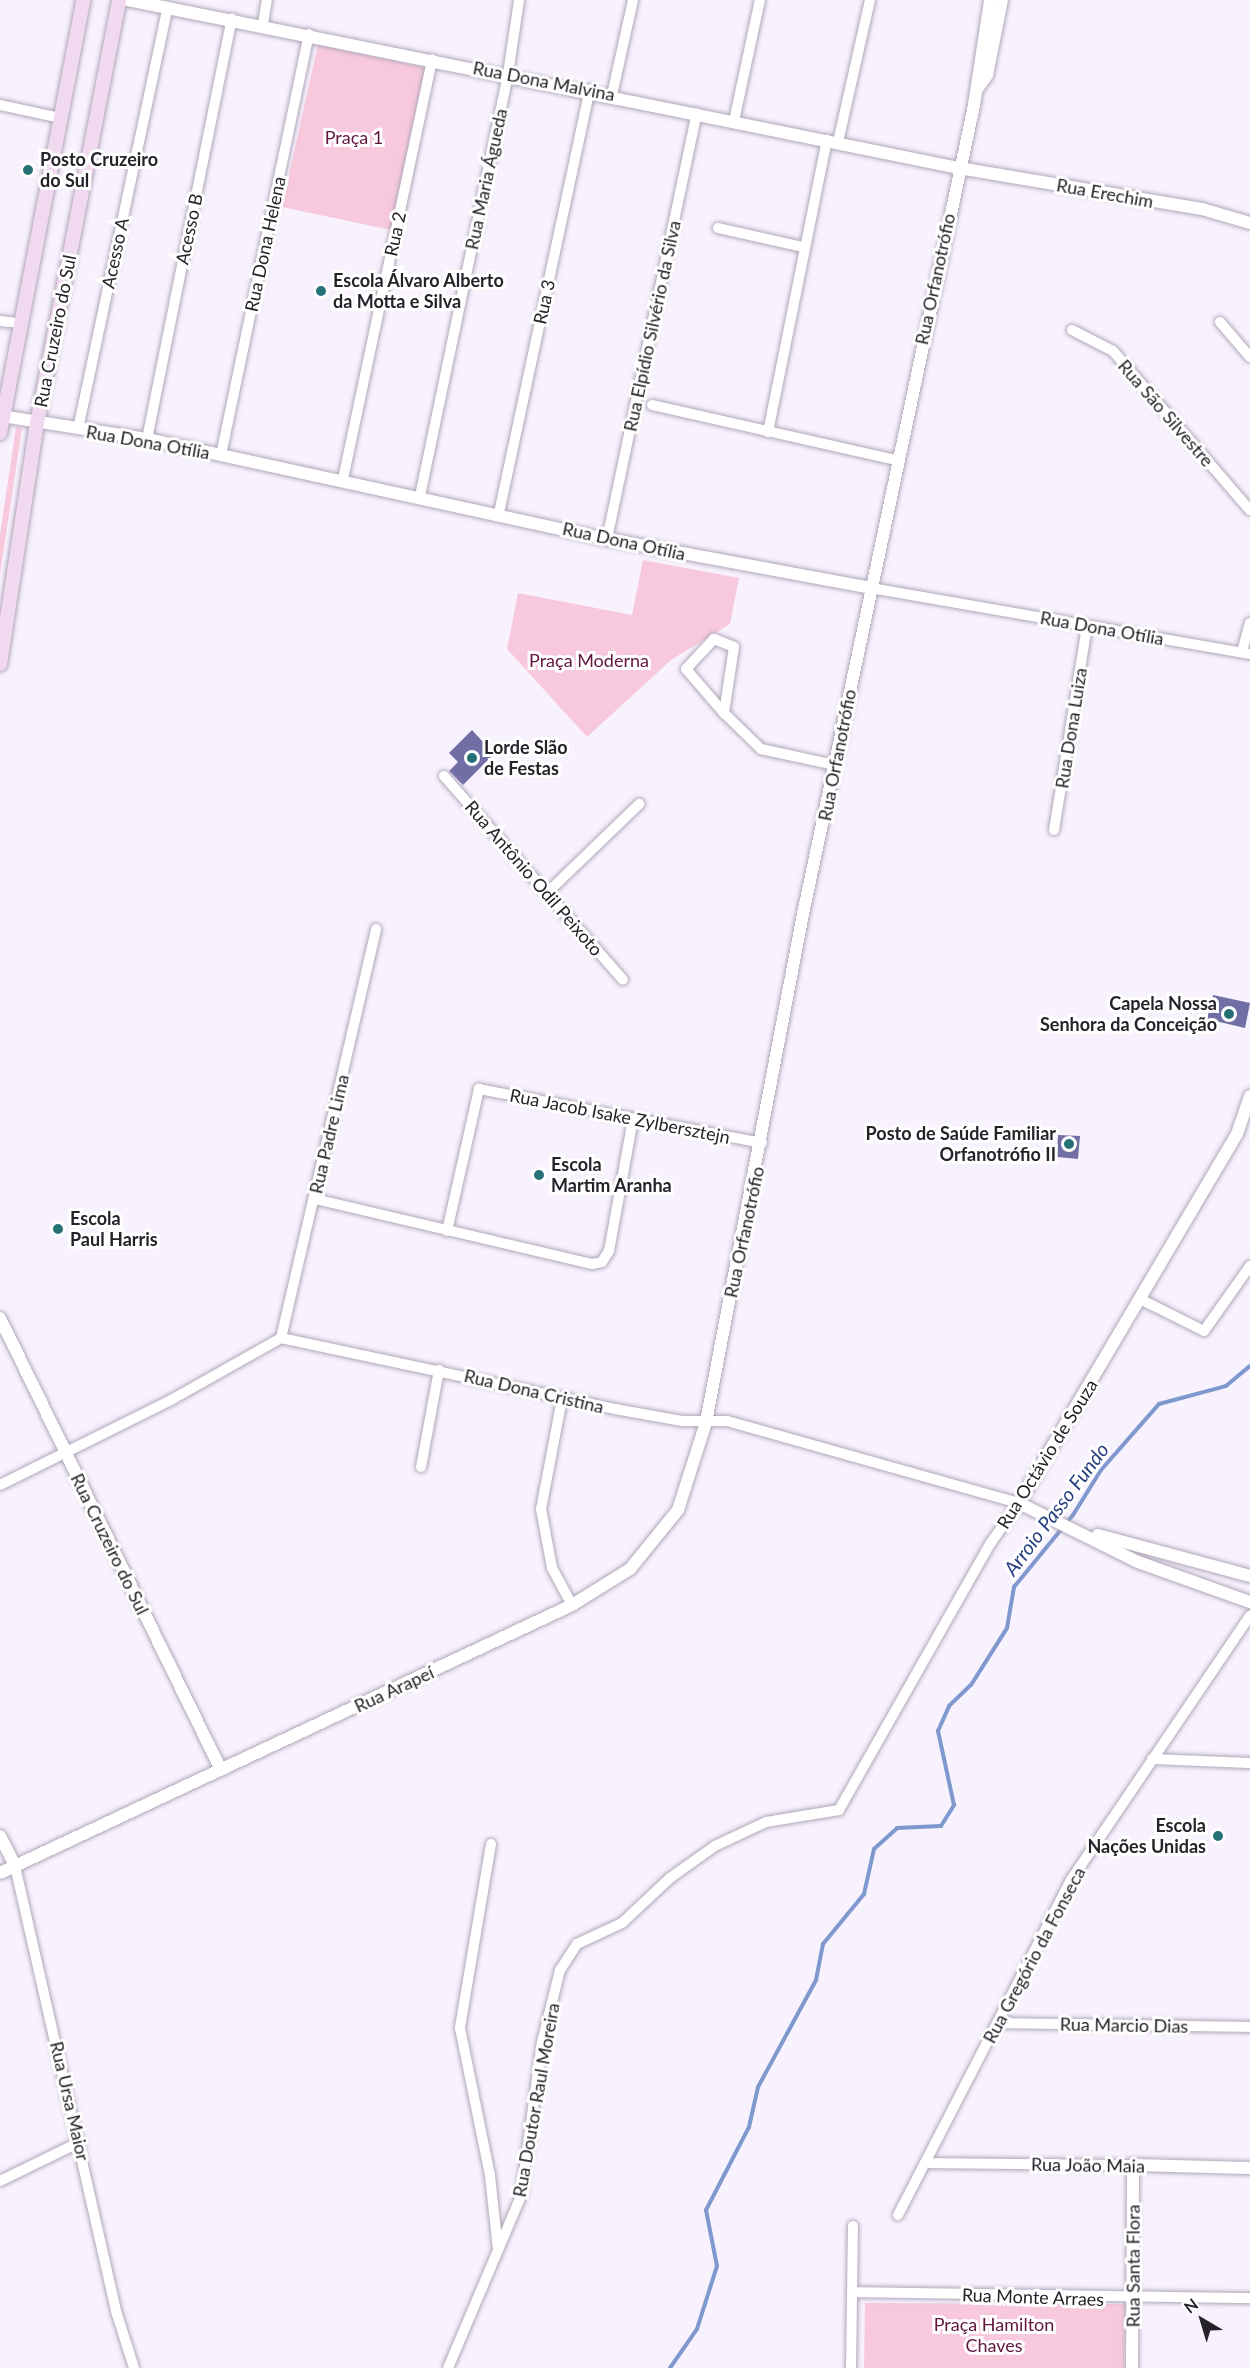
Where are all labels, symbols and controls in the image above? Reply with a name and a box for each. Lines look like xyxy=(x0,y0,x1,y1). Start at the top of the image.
street label: Rua Dona Malvina xyxy=(471,57,617,105)
street label: Rua Maria Águeda xyxy=(460,106,512,252)
park label: Praça 1 xyxy=(325,126,383,148)
place label: Posto Cruzeiro do Sul xyxy=(40,149,158,192)
marker: Posto Cruzeiro do Sul xyxy=(21,163,35,177)
street label: Rua Dona Helena xyxy=(240,174,290,314)
street label: Rua Erechim xyxy=(1055,174,1155,212)
street label: Acesso B xyxy=(171,192,207,266)
street label: Rua 2 xyxy=(380,210,410,258)
street label: Rua Orfanotrófio xyxy=(911,211,959,347)
street label: Acesso A xyxy=(97,215,133,291)
street label: Rua Elpídio Silvério da Silva xyxy=(619,219,685,433)
street label: Rua Cruzeiro do Sul xyxy=(30,253,80,409)
place label: Escola Álvaro Alberto da Motta e Silva xyxy=(333,270,505,312)
street label: Rua 3 xyxy=(529,278,559,326)
marker: Escola Álvaro Alberto da Motta e Silva xyxy=(314,284,328,298)
street label: Rua São Silvestre xyxy=(1114,355,1218,471)
street label: Rua Dona Otília xyxy=(85,420,211,464)
street label: Rua Dona Otília xyxy=(561,517,687,565)
street label: Rua Dona Otília xyxy=(1039,606,1165,650)
park label: Praça Moderna xyxy=(529,649,649,671)
street label: Rua Dona Luiza xyxy=(1051,666,1091,790)
street label: Rua Orfanotrófio xyxy=(814,687,860,823)
place label: Lorde Slão de Festas xyxy=(484,737,568,780)
marker: Lorde Slão de Festas xyxy=(465,751,479,765)
street label: Rua Antônio Odil Peixoto xyxy=(460,796,608,960)
place label: Capela Nossa Senhora da Conceição xyxy=(1040,993,1217,1036)
marker: Capela Nossa Senhora da Conceição xyxy=(1222,1007,1236,1021)
street label: Rua Padre Lima xyxy=(305,1072,353,1196)
street label: Rua Jacob Isake Zylbersztejn xyxy=(508,1084,732,1148)
place label: Posto de Saúde Familiar Orfanotrófio II xyxy=(866,1123,1056,1166)
marker: Posto de Saúde Familiar Orfanotrófio II xyxy=(1060,1135,1078,1153)
place label: Escola Martim Aranha xyxy=(551,1154,672,1196)
street label: Rua Orfanotrófio xyxy=(720,1164,768,1300)
marker: Escola Martim Aranha xyxy=(532,1168,546,1182)
place label: Escola Paul Harris xyxy=(70,1208,158,1250)
marker: Escola Paul Harris xyxy=(51,1222,65,1236)
street label: Rua Dona Cristina xyxy=(462,1364,606,1418)
street label: Rua Octávio de Souza xyxy=(992,1375,1102,1533)
water label: Arroio Passo Fundo xyxy=(998,1438,1114,1580)
street label: Rua Cruzeiro do Sul xyxy=(66,1470,154,1618)
street label: Rua Arapeí xyxy=(351,1661,437,1717)
place label: Escola Nações Unidas xyxy=(1087,1815,1206,1858)
marker: Escola Nações Unidas xyxy=(1211,1829,1225,1843)
street label: Rua Gregório da Fonseca xyxy=(978,1863,1090,2047)
street label: Rua Doutor Raul Moreira xyxy=(508,2001,564,2199)
street label: Rua Marcio Dias xyxy=(1060,2013,1188,2037)
street label: Rua Ursa Maior xyxy=(46,2039,94,2163)
street label: Rua João Maia xyxy=(1031,2153,1145,2177)
street label: Rua Santa Flora xyxy=(1122,2205,1144,2327)
street label: Rua Monte Arraes xyxy=(961,2284,1105,2310)
north arrow xyxy=(1172,2290,1232,2350)
text: N xyxy=(1180,2294,1201,2317)
park label: Praça Hamilton Chaves xyxy=(934,2314,1054,2356)

